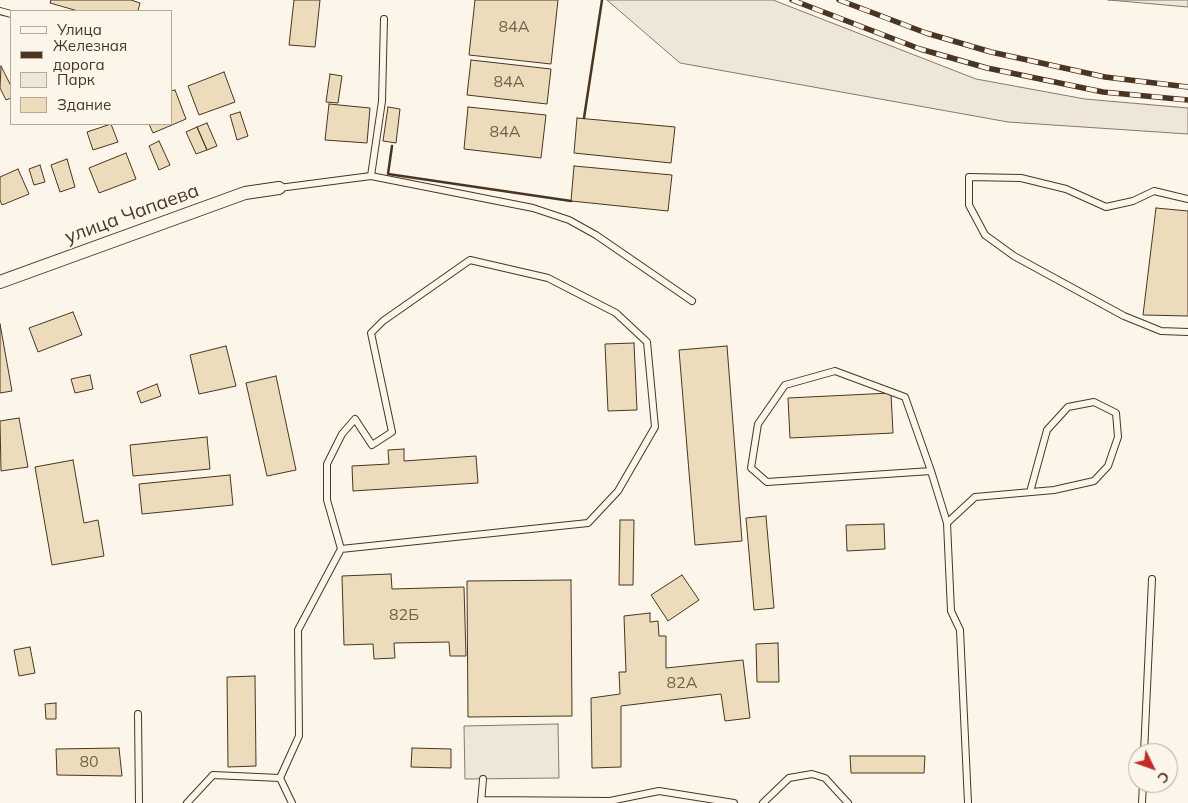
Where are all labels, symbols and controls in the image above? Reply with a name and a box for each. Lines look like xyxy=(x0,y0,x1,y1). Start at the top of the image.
legend xyxy=(10,10,172,125)
house number: 84А xyxy=(499,17,529,37)
text: Улица xyxy=(57,20,102,39)
text: Железная дорога xyxy=(53,36,127,74)
text: Парк xyxy=(57,70,95,89)
house number: 84А xyxy=(494,72,524,92)
text: Здание xyxy=(57,95,111,114)
house number: 84А xyxy=(490,122,520,142)
street label: улица Чапаева xyxy=(62,179,202,249)
house number: 82Б xyxy=(389,605,419,625)
house number: 82А xyxy=(667,673,697,693)
north arrow xyxy=(1128,743,1178,793)
house number: 80 xyxy=(79,752,99,772)
text: С xyxy=(1154,768,1173,787)

